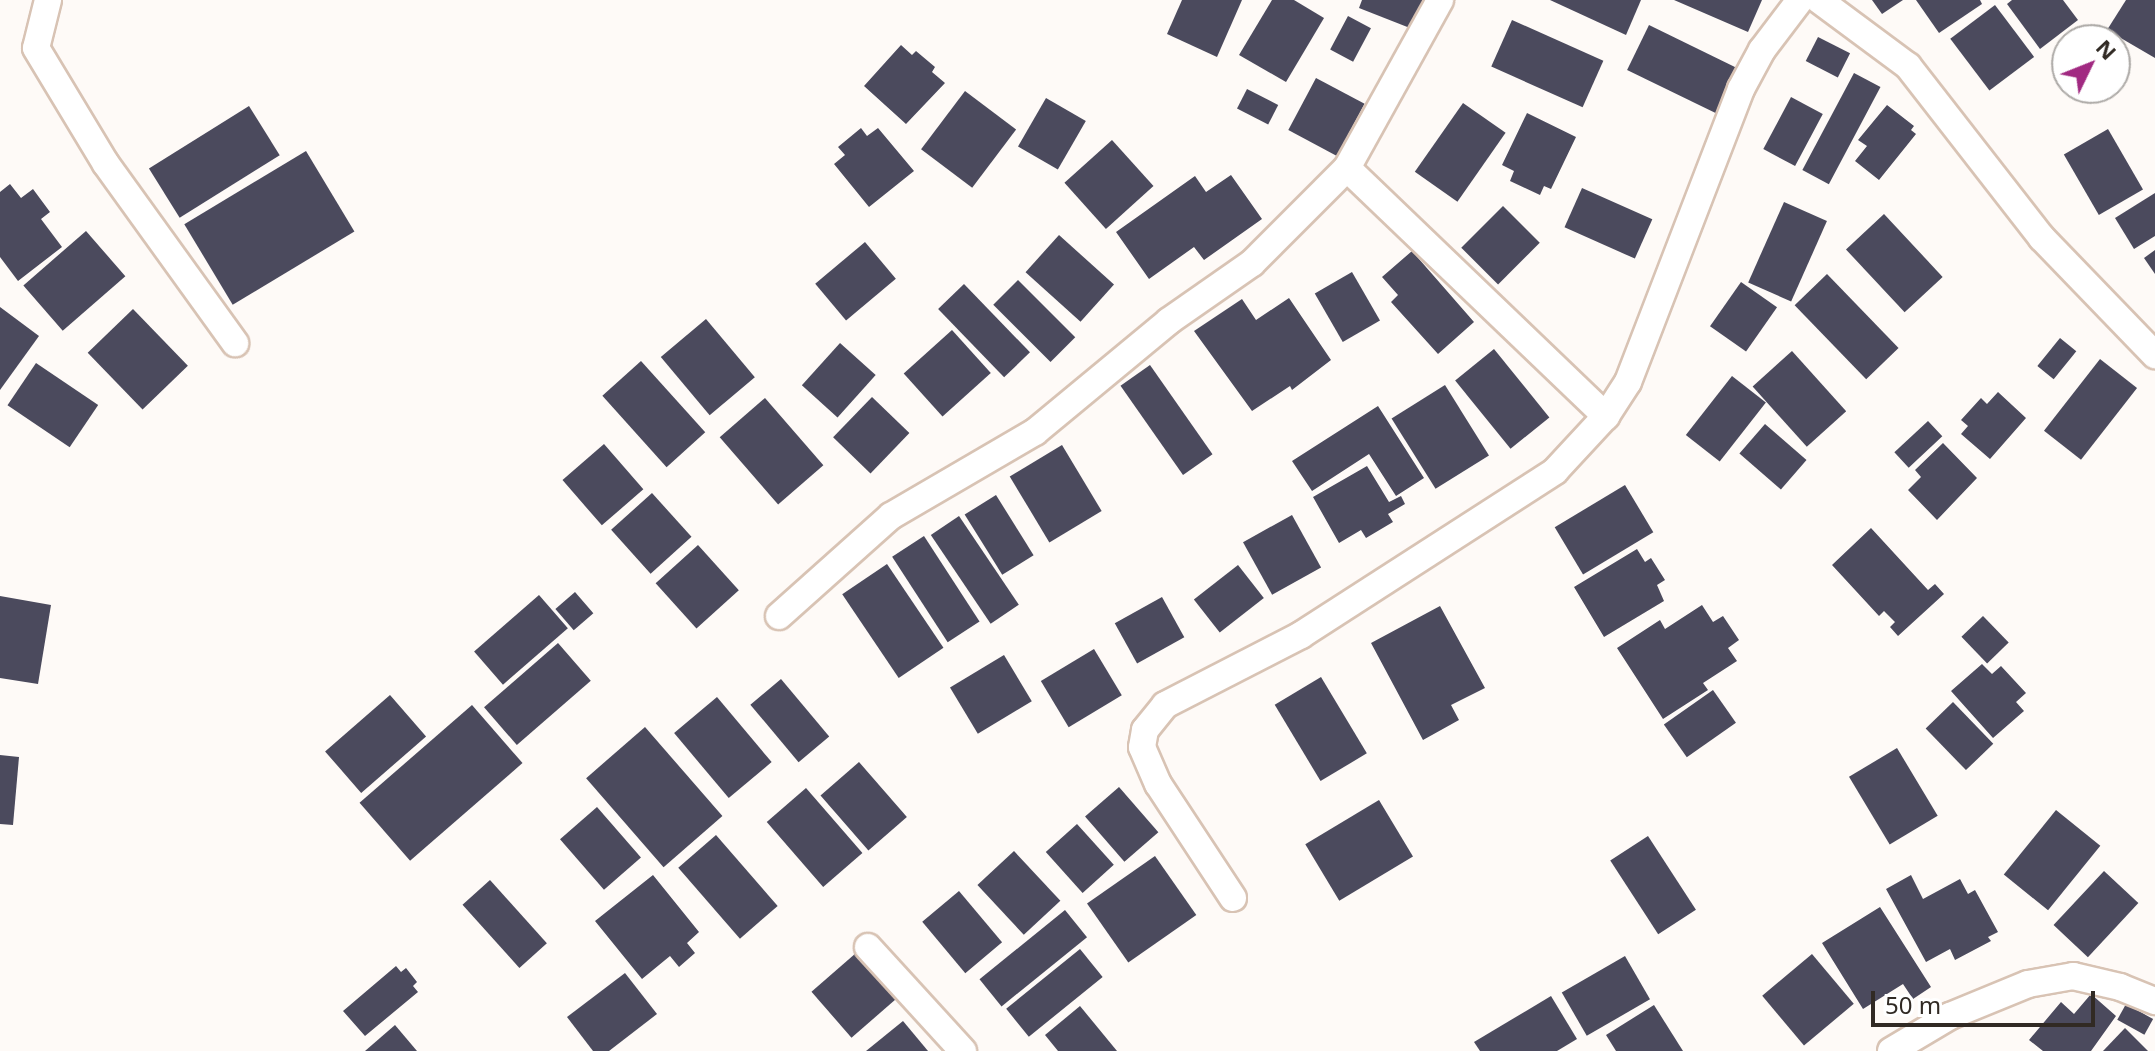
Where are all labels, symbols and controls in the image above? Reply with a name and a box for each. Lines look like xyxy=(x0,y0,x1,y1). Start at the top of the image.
north arrow xyxy=(2051,24,2131,104)
text: N xyxy=(2090,32,2124,66)
scale bar xyxy=(1875,975,2099,1025)
text: 50 m xyxy=(1885,988,1941,1021)

